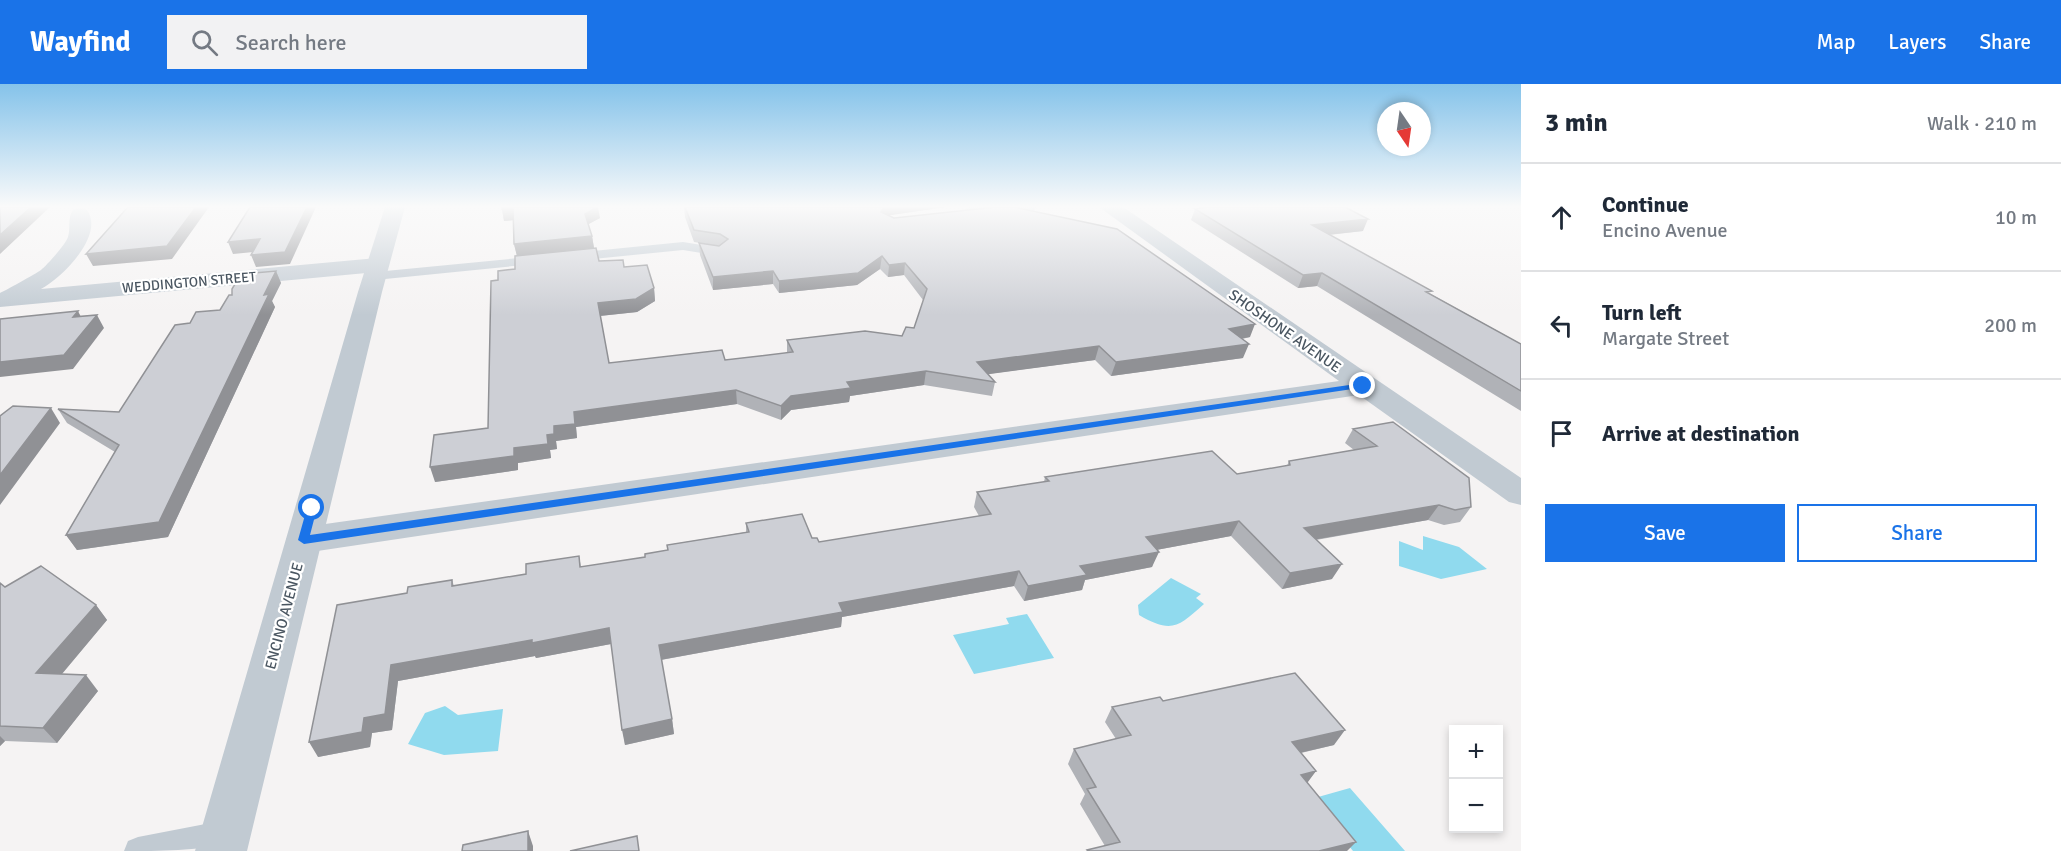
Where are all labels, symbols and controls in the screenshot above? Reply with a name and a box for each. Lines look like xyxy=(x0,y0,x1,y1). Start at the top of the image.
search box xyxy=(167,15,587,69)
text: Wayfind xyxy=(30,25,131,59)
icon: search xyxy=(188,26,221,59)
text: Search here xyxy=(236,29,347,56)
text: Map xyxy=(1817,29,1855,55)
text: Layers xyxy=(1888,29,1946,55)
text: Share xyxy=(1979,29,2031,55)
north arrow xyxy=(1377,102,1431,156)
text: 3 min xyxy=(1545,107,1608,139)
text: Walk · 210 m xyxy=(1927,111,2037,136)
text: Continue xyxy=(1602,191,1689,218)
icon: ahead xyxy=(1545,201,1578,234)
text: 10 m xyxy=(1995,205,2037,230)
text: Encino Avenue xyxy=(1602,218,1728,243)
street label: WEDDINGTON STREET xyxy=(121,268,257,297)
street label: SHOSHONE AVENUE xyxy=(1225,286,1345,376)
text: Turn left xyxy=(1602,299,1682,326)
icon: left xyxy=(1545,309,1578,342)
text: 200 m xyxy=(1984,313,2037,338)
text: Margate Street xyxy=(1602,326,1729,351)
route end xyxy=(1349,372,1375,398)
icon: arrive xyxy=(1545,417,1578,450)
text: Arrive at destination xyxy=(1602,420,1799,447)
route start xyxy=(298,494,324,520)
button: Save xyxy=(1545,504,1785,562)
button: Share xyxy=(1797,504,2037,562)
street label: ENCINO AVENUE xyxy=(261,561,307,671)
map controls xyxy=(1449,725,1503,833)
button: + xyxy=(1449,725,1503,779)
button: − xyxy=(1449,779,1503,833)

